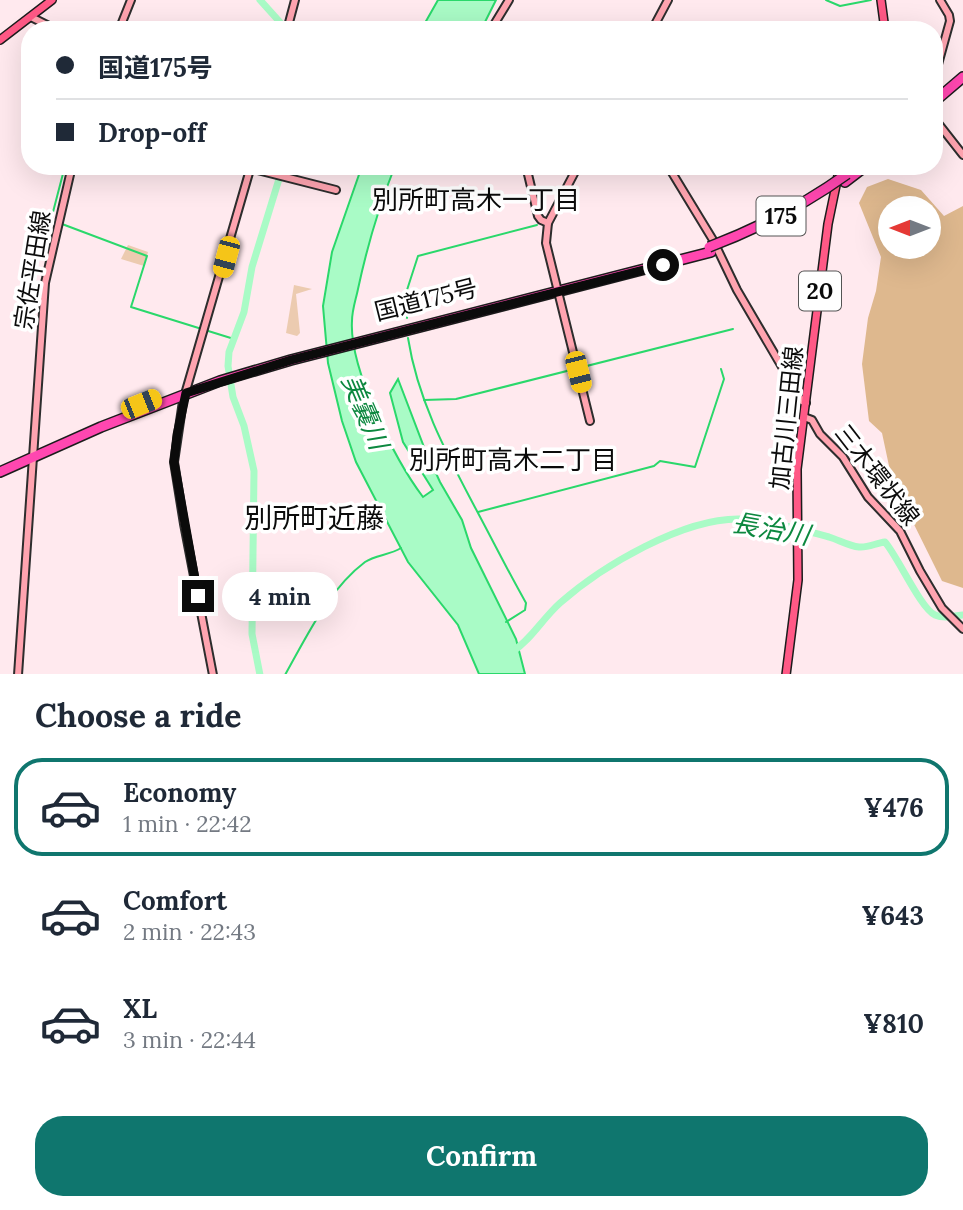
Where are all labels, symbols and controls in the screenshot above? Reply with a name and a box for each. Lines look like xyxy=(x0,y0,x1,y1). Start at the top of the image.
text: 国道175号 xyxy=(98,51,213,84)
text: Drop-off xyxy=(98,116,206,149)
district label: 別所町高木一丁目 xyxy=(372,183,580,216)
road number: 175 xyxy=(756,196,806,236)
north arrow xyxy=(878,196,942,259)
map controls xyxy=(878,196,941,259)
street label: 宗佐平田線 xyxy=(8,208,57,332)
car xyxy=(211,234,242,280)
route start xyxy=(647,249,679,281)
street label: 国道175号 xyxy=(371,272,481,327)
road number: 20 xyxy=(799,272,841,310)
street label: 加古川三田線 xyxy=(764,345,809,491)
car xyxy=(563,349,594,395)
water label: 美嚢川 xyxy=(335,369,397,457)
car xyxy=(118,386,165,422)
street label: 三木環状線 xyxy=(828,418,927,532)
district label: 別所町高木二丁目 xyxy=(409,443,617,476)
district label: 別所町近藤 xyxy=(244,500,384,536)
water label: 長治川 xyxy=(730,505,815,552)
callout: 4 min xyxy=(222,572,338,620)
route end xyxy=(182,580,214,612)
text: 4 min xyxy=(249,582,311,611)
text: Choose a ride xyxy=(35,695,242,736)
icon: car xyxy=(39,776,102,839)
text: Economy xyxy=(123,776,236,809)
text: ¥476 xyxy=(864,791,924,824)
text: 1 min · 22:42 xyxy=(123,809,252,838)
icon: car xyxy=(39,884,102,947)
text: Comfort xyxy=(123,884,227,917)
text: ¥643 xyxy=(861,899,924,932)
text: 2 min · 22:43 xyxy=(123,917,256,946)
icon: car xyxy=(39,992,102,1055)
text: XL xyxy=(123,992,157,1025)
text: ¥810 xyxy=(863,1007,924,1040)
text: 3 min · 22:44 xyxy=(123,1025,256,1054)
button: Confirm xyxy=(35,1116,928,1196)

